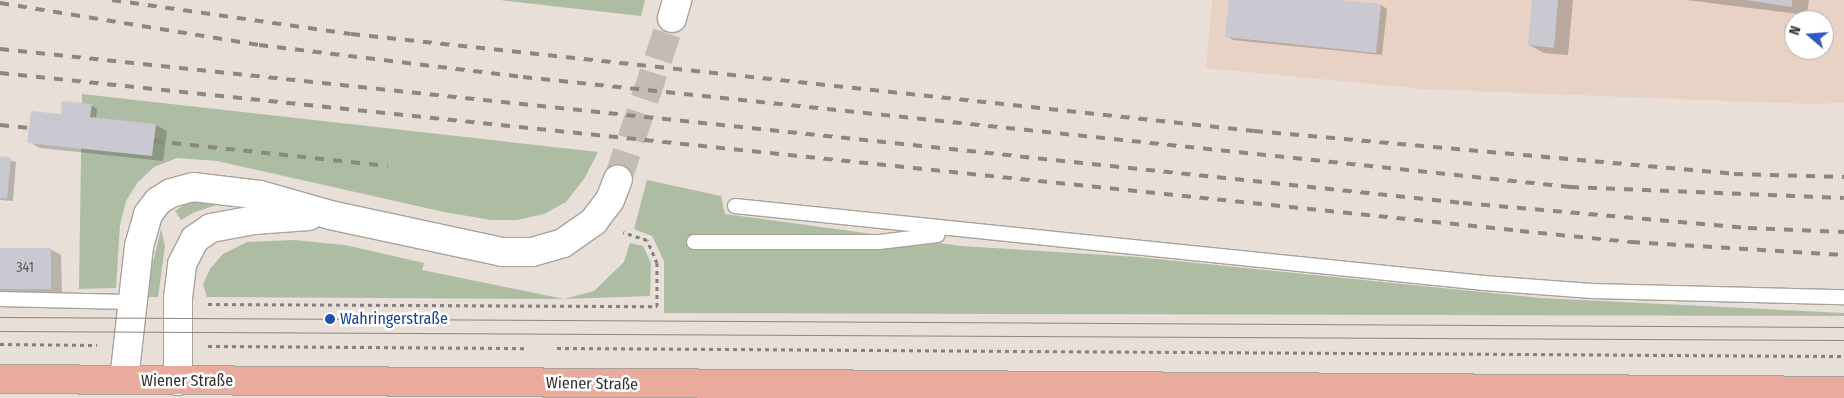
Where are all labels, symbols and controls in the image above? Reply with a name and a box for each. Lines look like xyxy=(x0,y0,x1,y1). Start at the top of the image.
north arrow xyxy=(1784,10,1834,60)
text: N xyxy=(1786,24,1805,37)
house number: 341 xyxy=(16,260,34,276)
place label: Wahringerstraße xyxy=(340,309,448,329)
marker: Wahringerstraße xyxy=(324,313,336,325)
street label: Wiener Straße xyxy=(141,371,233,391)
street label: Wiener Straße xyxy=(546,374,638,394)

